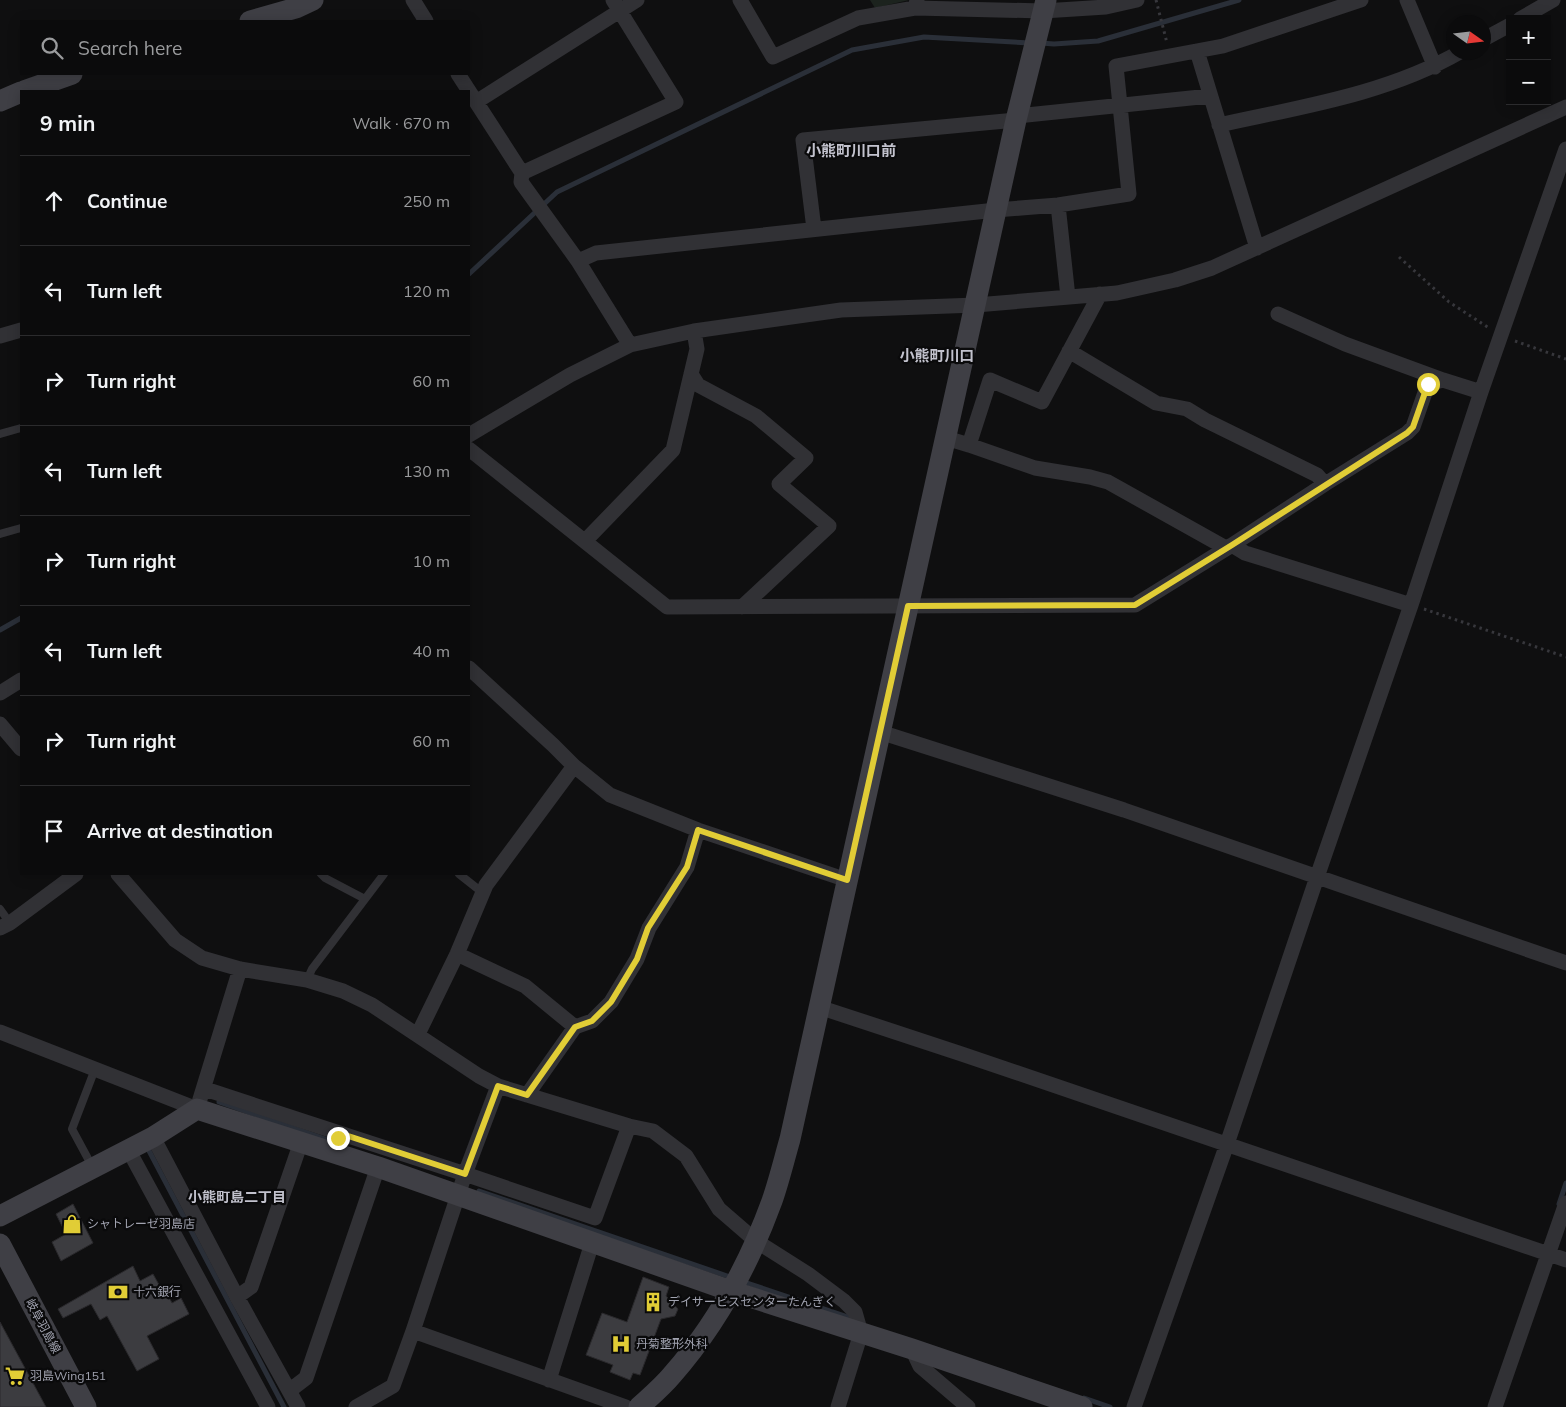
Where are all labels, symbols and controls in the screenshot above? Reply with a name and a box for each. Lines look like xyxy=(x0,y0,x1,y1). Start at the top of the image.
north arrow xyxy=(1446,15,1491,60)
map controls xyxy=(1506,15,1551,105)
button: + xyxy=(1506,15,1551,60)
search box xyxy=(20,20,470,75)
icon: search xyxy=(38,34,66,62)
text: Search here xyxy=(78,36,182,60)
button: − xyxy=(1506,60,1551,105)
text: 9 min xyxy=(40,110,95,136)
text: Walk · 670 m xyxy=(352,113,450,133)
district label: 小熊町川口前 xyxy=(806,141,896,160)
icon: ahead xyxy=(40,187,68,215)
text: Continue xyxy=(87,189,167,213)
text: 250 m xyxy=(403,191,450,211)
icon: left xyxy=(40,277,68,305)
text: Turn left xyxy=(87,279,162,303)
text: 120 m xyxy=(403,281,450,301)
district label: 小熊町川口 xyxy=(899,346,975,365)
icon: right xyxy=(40,367,68,395)
text: Turn right xyxy=(87,369,176,393)
text: 60 m xyxy=(413,371,450,391)
route start xyxy=(1417,373,1440,396)
icon: left xyxy=(40,457,68,485)
text: Turn left xyxy=(87,459,162,483)
text: 130 m xyxy=(403,461,450,481)
icon: right xyxy=(40,547,68,575)
text: Turn right xyxy=(87,549,176,573)
text: 10 m xyxy=(413,551,450,571)
icon: left xyxy=(40,637,68,665)
text: Turn left xyxy=(87,639,162,663)
text: 40 m xyxy=(413,641,450,661)
icon: right xyxy=(40,727,68,755)
text: Turn right xyxy=(87,729,176,753)
text: 60 m xyxy=(413,731,450,751)
icon: arrive xyxy=(40,817,68,845)
text: Arrive at destination xyxy=(87,819,273,843)
route end xyxy=(327,1127,350,1150)
district label: 小熊町島二丁目 xyxy=(188,1188,286,1206)
shop icon: シャトレーゼ羽島店 xyxy=(61,1213,83,1235)
place label: シャトレーゼ羽島店 xyxy=(87,1216,195,1231)
bank icon: 十六銀行 xyxy=(107,1281,129,1303)
place label: 十六銀行 xyxy=(133,1284,181,1299)
building icon: デイサービスセンターたんぎく xyxy=(642,1291,664,1313)
place label: デイサービスセンターたんぎく xyxy=(668,1294,836,1309)
street label: 岐阜羽島線 xyxy=(23,1296,64,1356)
hospital icon: 丹菊整形外科 xyxy=(610,1333,632,1355)
place label: 丹菊整形外科 xyxy=(636,1336,708,1351)
supermarket icon: 羽島Wing151 xyxy=(4,1365,26,1387)
place label: 羽島Wing151 xyxy=(30,1368,106,1383)

